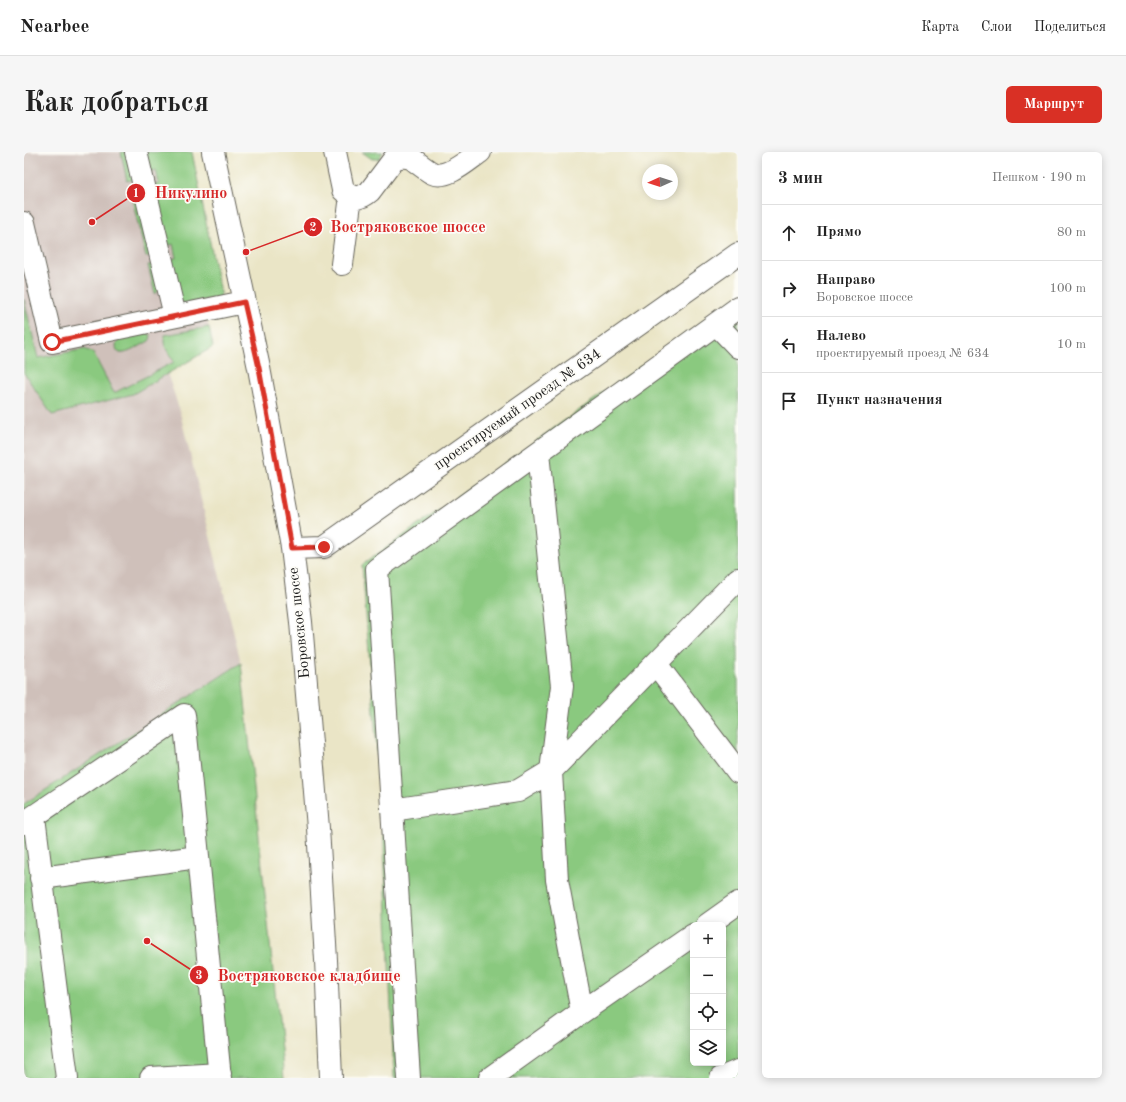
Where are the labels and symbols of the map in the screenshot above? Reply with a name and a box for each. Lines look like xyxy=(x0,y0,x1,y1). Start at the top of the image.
north arrow xyxy=(642,164,678,200)
callout: Никулино xyxy=(126,179,235,207)
text: Никулино xyxy=(155,186,227,202)
text: 1 xyxy=(133,188,139,200)
callout: Востряковское шоссе xyxy=(303,213,494,241)
text: Востряковское шоссе xyxy=(330,220,486,236)
text: 2 xyxy=(310,222,317,234)
route start xyxy=(43,333,61,351)
street label: проектируемый проезд № 634 xyxy=(432,346,604,474)
route end xyxy=(315,538,333,556)
street label: Боровское шоссе xyxy=(287,566,313,679)
callout: Востряковское кладбище xyxy=(189,961,408,989)
text: Востряковское кладбище xyxy=(217,969,401,985)
text: 3 xyxy=(196,970,203,982)

